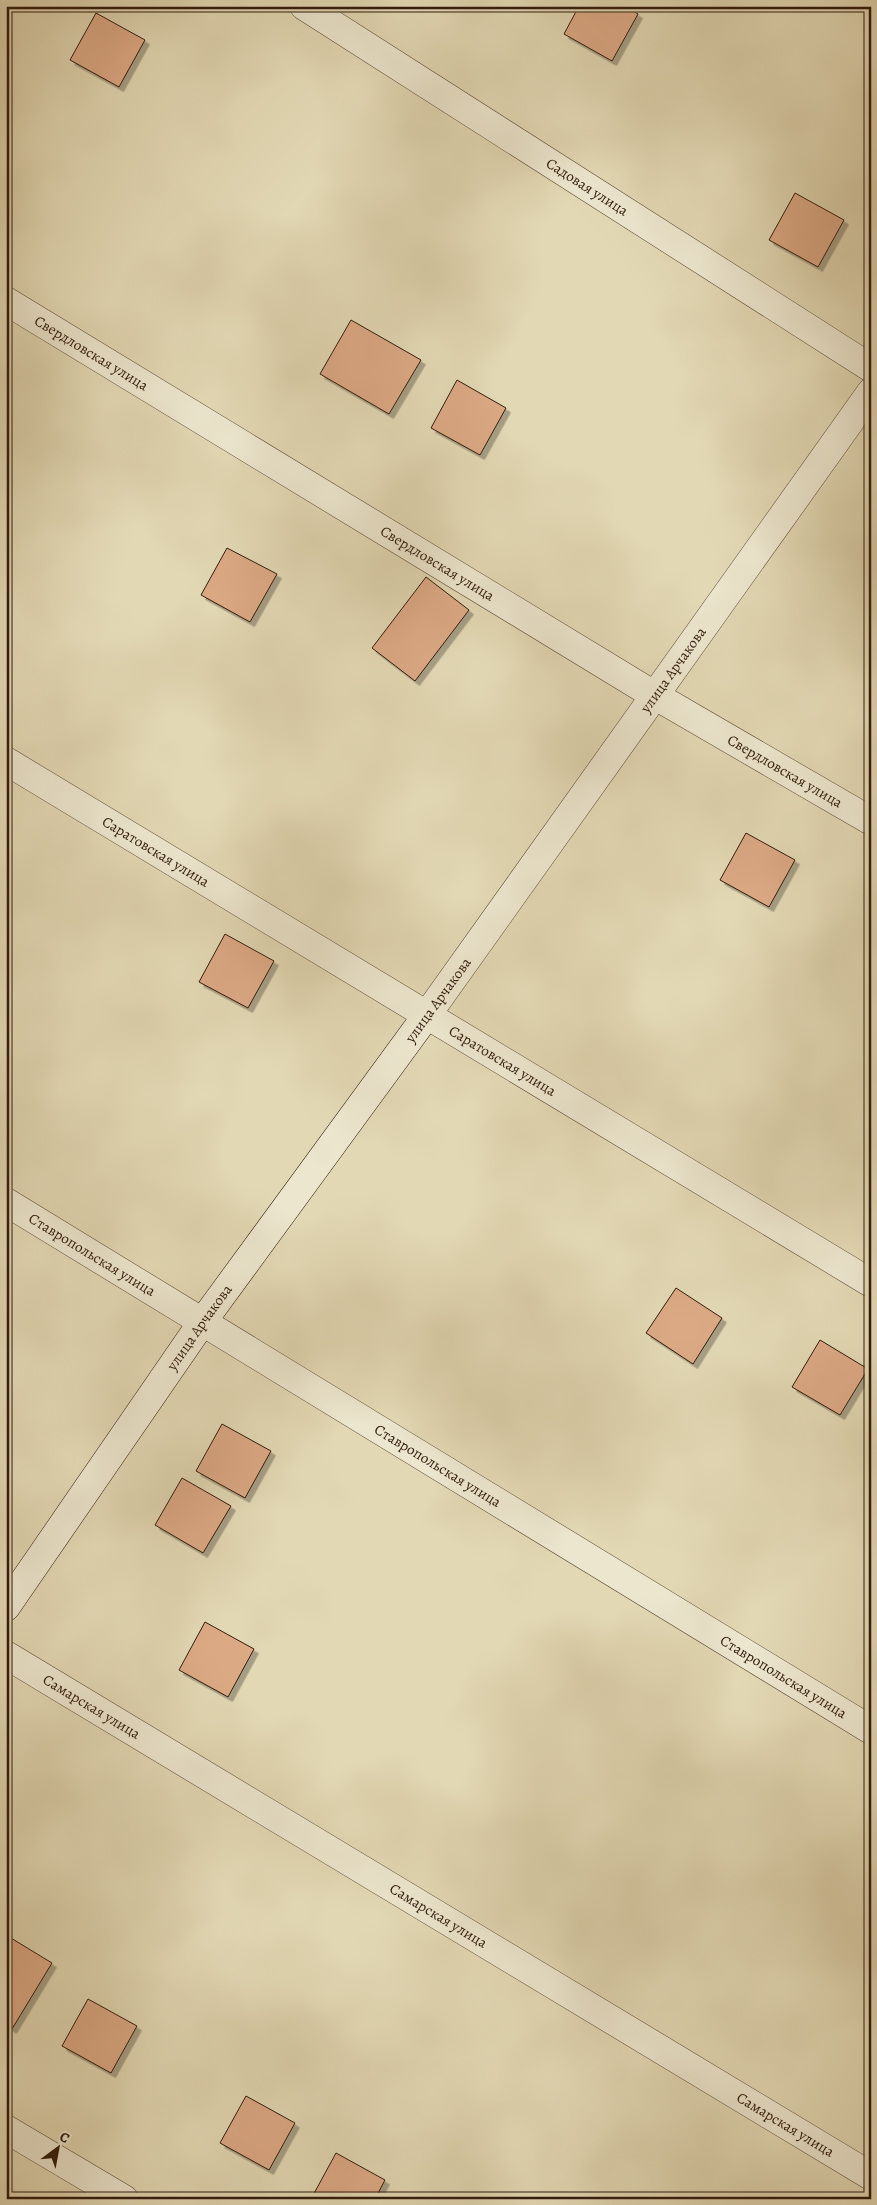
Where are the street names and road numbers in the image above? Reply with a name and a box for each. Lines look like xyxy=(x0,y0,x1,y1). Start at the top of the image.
street label: Садовая улица xyxy=(542,153,632,221)
street label: Свердловская улица xyxy=(31,311,152,395)
street label: Свердловская улица xyxy=(377,521,498,606)
street label: улица Арчакова xyxy=(635,623,711,717)
street label: Свердловская улица xyxy=(724,730,846,812)
street label: Саратовская улица xyxy=(98,811,213,892)
street label: улица Арчакова xyxy=(400,953,476,1047)
street label: Саратовская улица xyxy=(445,1021,560,1101)
street label: Ставропольская улица xyxy=(25,1208,159,1301)
street label: улица Арчакова xyxy=(161,1280,237,1375)
street label: Ставропольская улица xyxy=(371,1419,505,1512)
street label: Ставропольская улица xyxy=(716,1630,851,1723)
street label: Самарская улица xyxy=(39,1669,144,1744)
street label: Самарская улица xyxy=(386,1878,491,1953)
street label: Самарская улица xyxy=(733,2087,838,2162)

